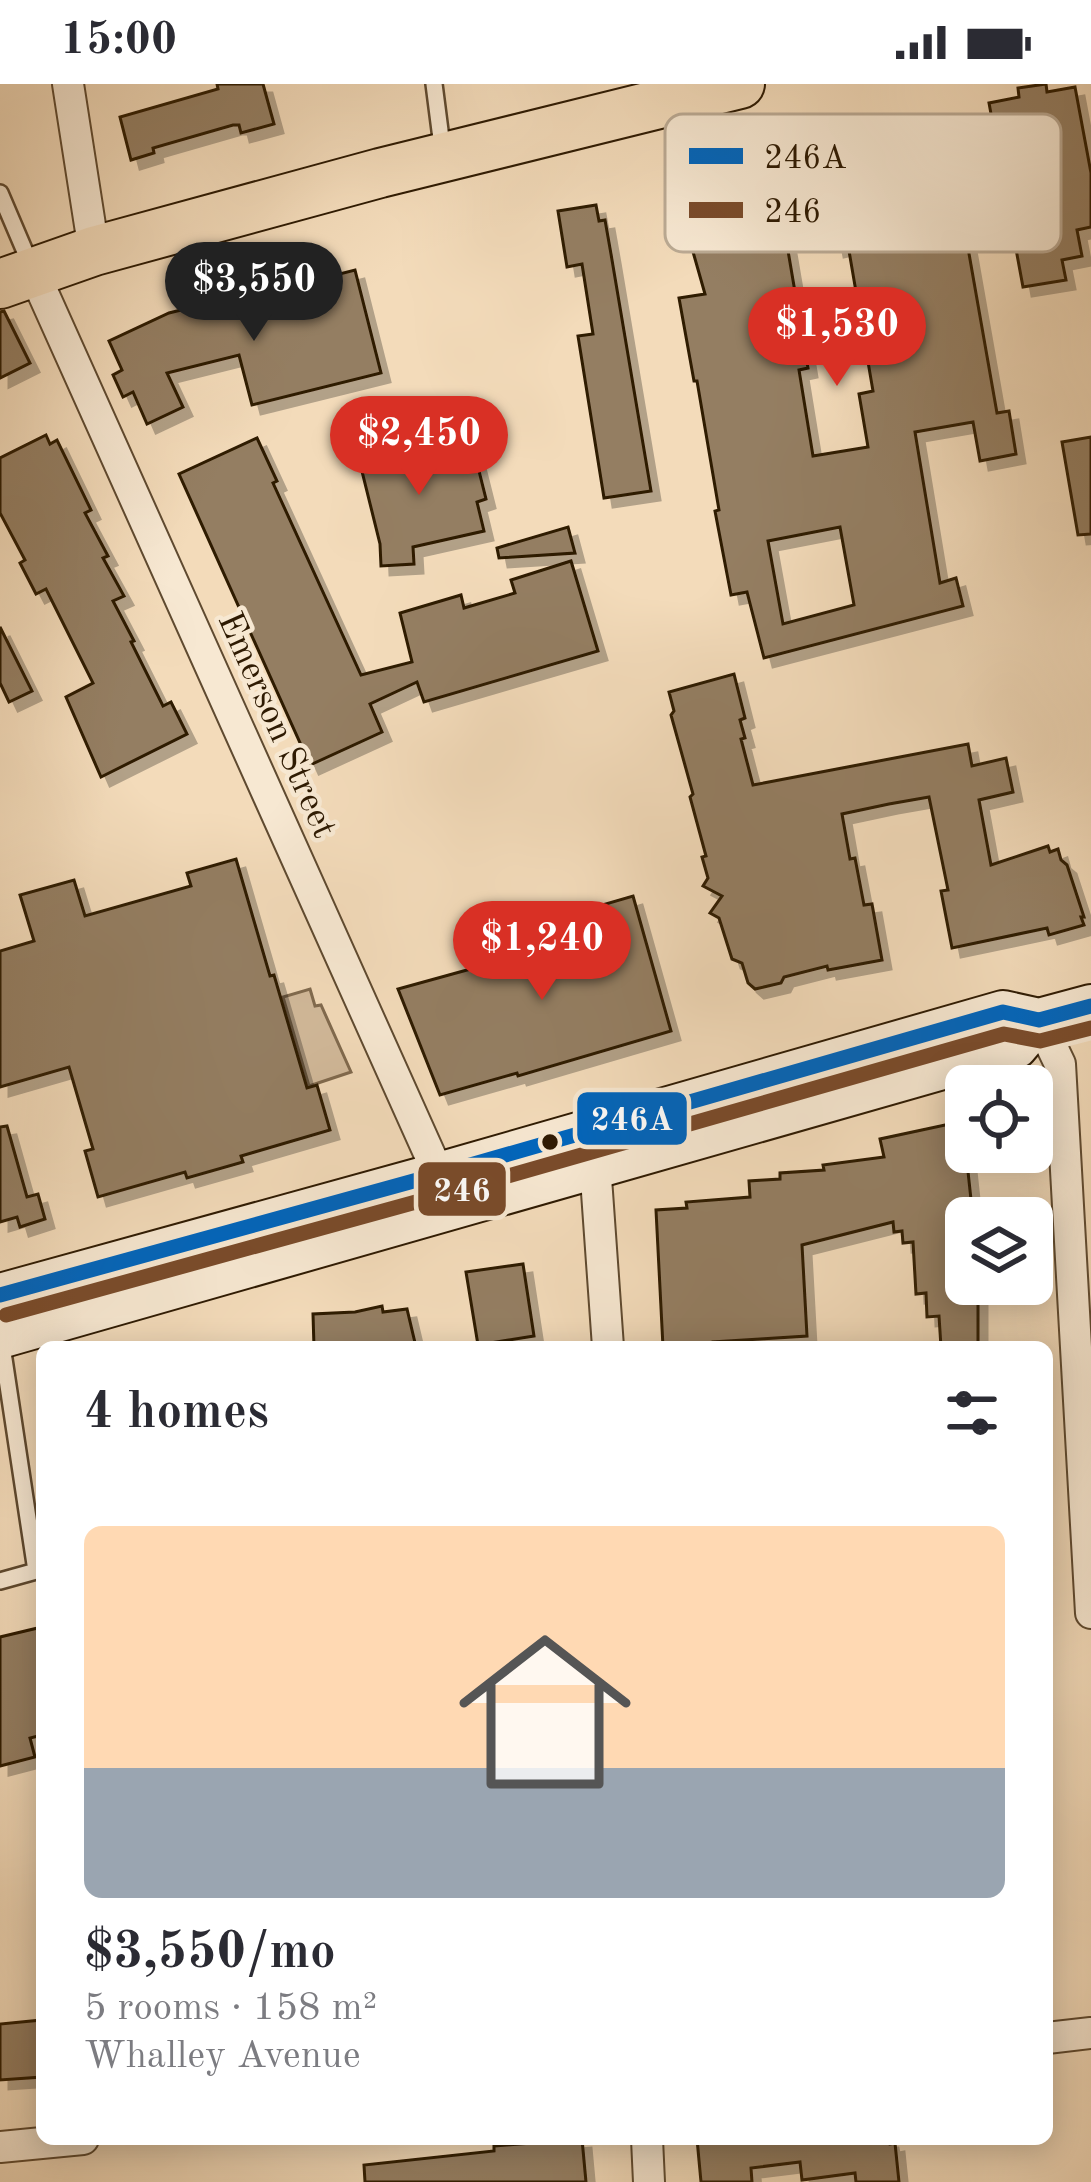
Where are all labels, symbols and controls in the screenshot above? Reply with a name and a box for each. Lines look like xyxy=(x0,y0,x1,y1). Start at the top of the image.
text: 15:00 xyxy=(60,19,177,64)
legend xyxy=(665,114,1061,252)
text: 246A xyxy=(764,143,847,176)
text: 246 xyxy=(764,197,821,230)
pin: $3,550 xyxy=(156,242,352,344)
text: $3,550 xyxy=(192,261,316,300)
pin: $1,530 xyxy=(739,287,935,389)
text: $1,530 xyxy=(775,306,899,345)
pin: $2,450 xyxy=(321,396,517,498)
text: $2,450 xyxy=(357,415,481,454)
street label: Emerson Street xyxy=(209,607,341,844)
pin: $1,240 xyxy=(444,901,640,1003)
text: $1,240 xyxy=(480,920,604,959)
map controls xyxy=(945,1065,1053,1305)
button: locate xyxy=(945,1065,1053,1173)
line badge: 246A xyxy=(575,1090,689,1147)
text: 246A xyxy=(591,1105,673,1138)
unlabelled marker xyxy=(539,1131,561,1153)
line badge: 246 xyxy=(416,1160,508,1218)
text: 246 xyxy=(433,1176,491,1209)
button: layers xyxy=(945,1197,1053,1305)
icon: filters xyxy=(939,1380,1005,1446)
text: 4 homes xyxy=(84,1388,269,1439)
icon: home xyxy=(437,1604,653,1820)
text: $3,550/mo xyxy=(84,1928,336,1979)
text: 5 rooms · 158 m² xyxy=(84,1989,377,2028)
text: Whalley Avenue xyxy=(84,2037,361,2076)

